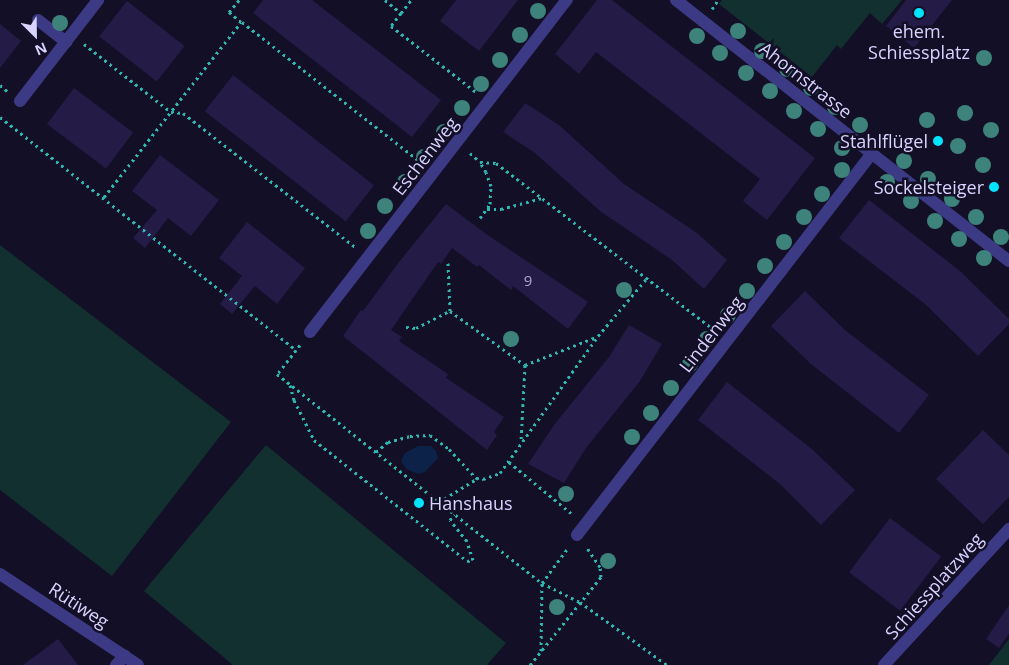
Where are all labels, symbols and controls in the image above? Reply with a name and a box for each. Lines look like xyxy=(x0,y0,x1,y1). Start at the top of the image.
marker: ehem. Schiessplatz xyxy=(913,7,925,19)
north arrow xyxy=(10,10,60,60)
place label: ehem. Schiessplatz xyxy=(868,21,970,64)
street label: Ahornstrasse xyxy=(756,37,856,123)
text: N xyxy=(32,38,50,60)
street label: Eschenweg xyxy=(388,113,462,199)
place label: Stahlflügel xyxy=(840,130,928,152)
marker: Stahlflügel xyxy=(932,135,944,147)
place label: Sockelsteiger xyxy=(874,176,984,198)
marker: Sockelsteiger xyxy=(988,181,1000,193)
house number: 9 xyxy=(524,272,532,290)
street label: Lindenweg xyxy=(674,292,748,376)
place label: Hanshaus xyxy=(429,492,513,514)
marker: Hanshaus xyxy=(413,497,425,509)
street label: Schiessplatzweg xyxy=(881,528,987,644)
street label: Rütiweg xyxy=(45,578,113,632)

